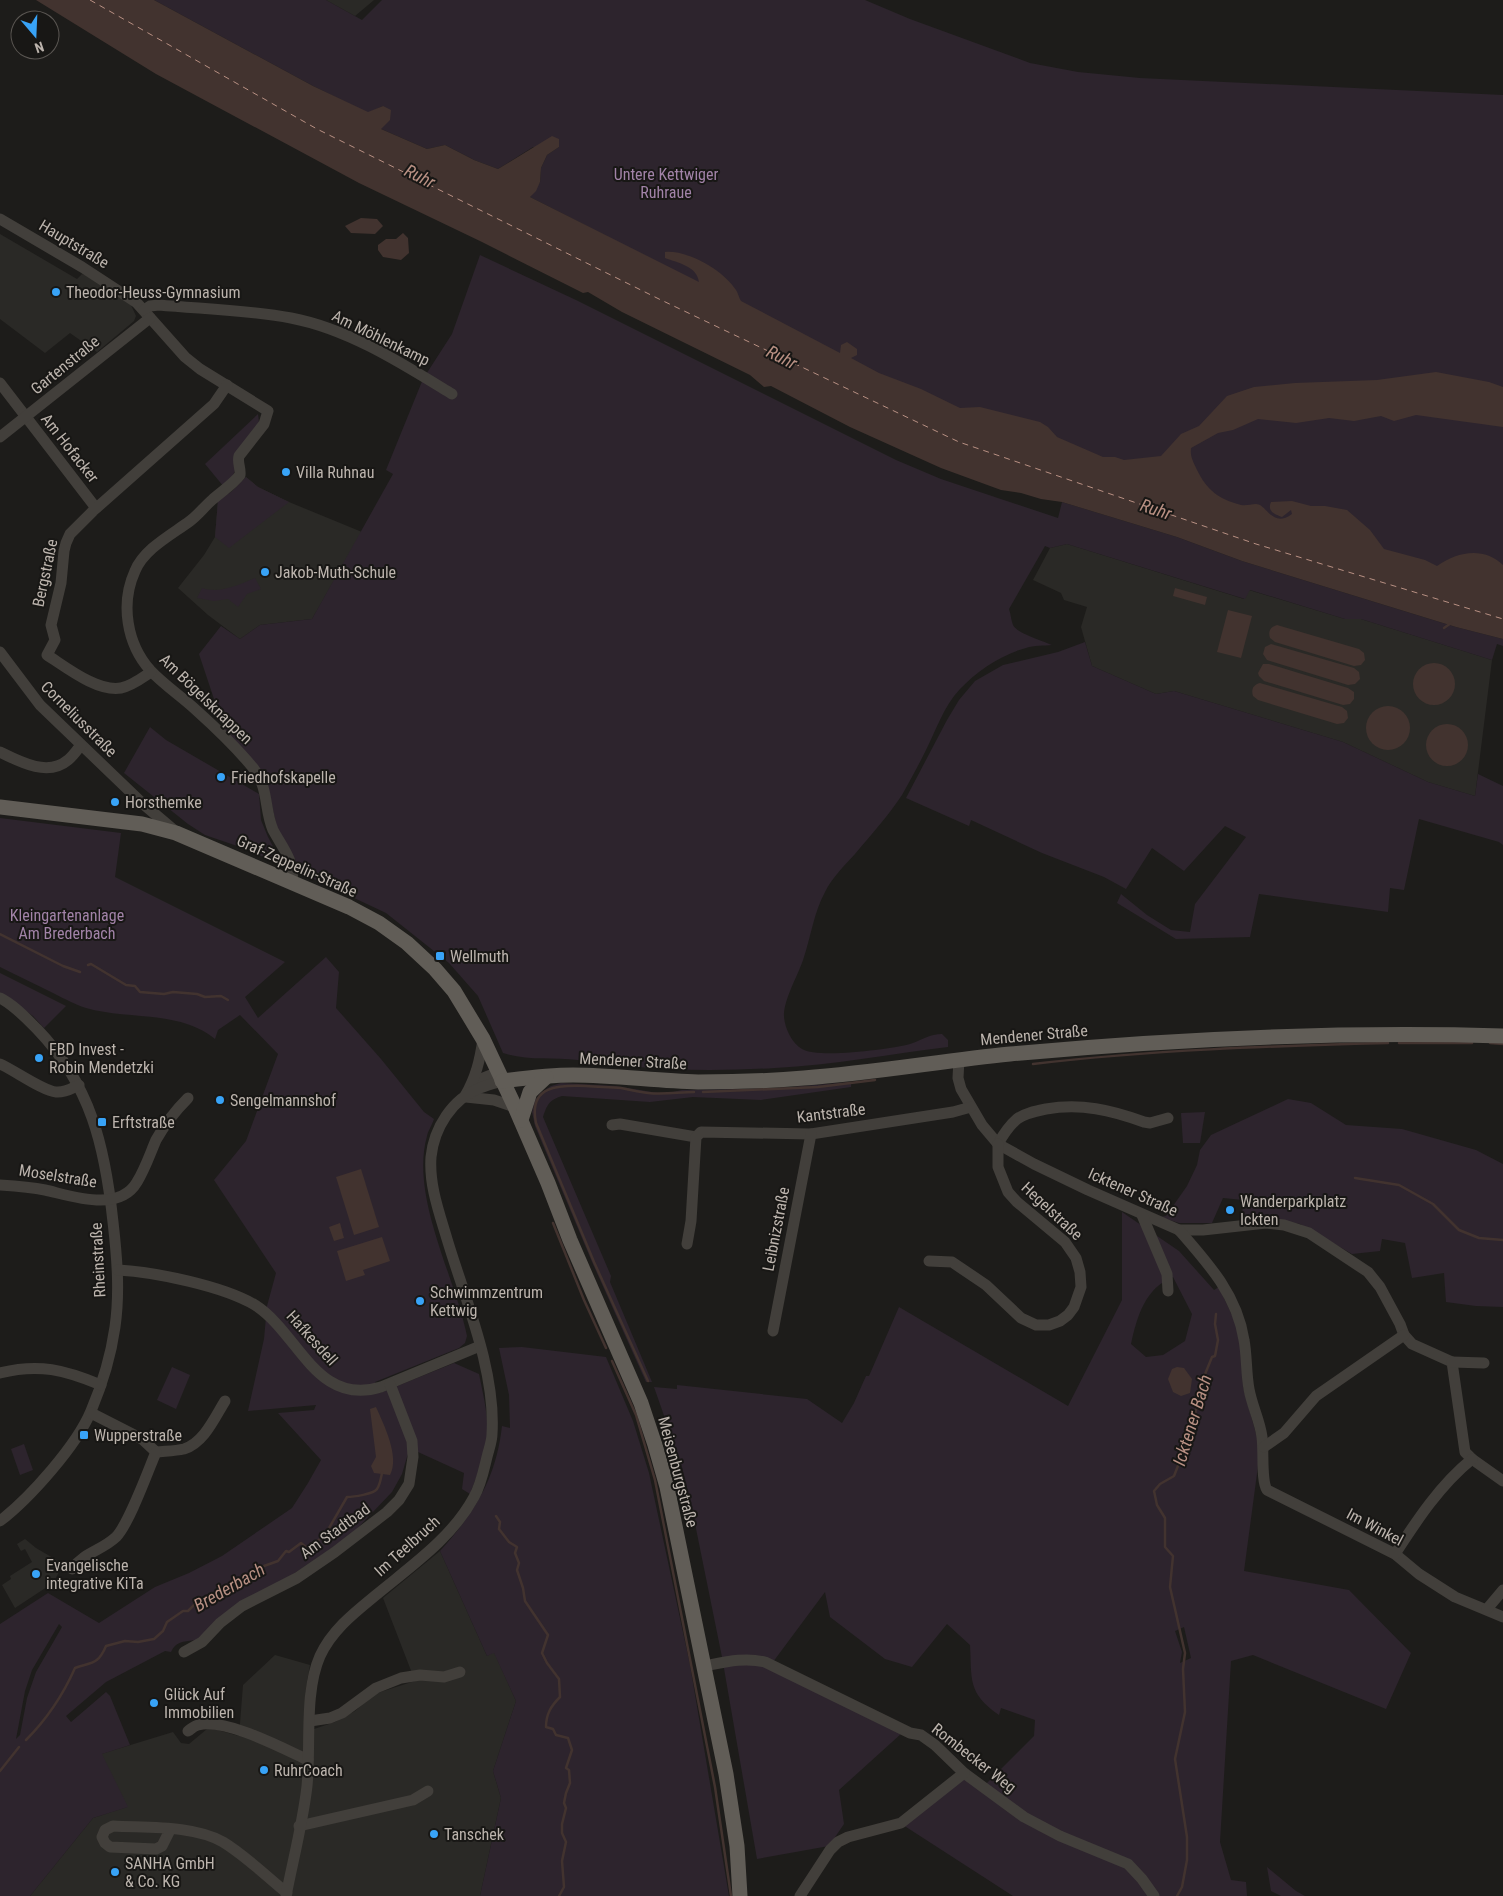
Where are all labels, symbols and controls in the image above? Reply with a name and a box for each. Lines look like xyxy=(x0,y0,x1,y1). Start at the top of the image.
north arrow xyxy=(10,10,60,60)
text: N xyxy=(33,38,46,56)
water label: Ruhr xyxy=(401,160,439,193)
park label: Untere Kettwiger Ruhraue xyxy=(614,165,718,202)
street label: Hauptstraße xyxy=(36,216,112,272)
place label: Theodor-Heuss-Gymnasium xyxy=(66,283,240,302)
marker: Theodor-Heuss-Gymnasium xyxy=(50,286,62,298)
street label: Am Möhlenkamp xyxy=(329,306,433,370)
street label: Gartenstraße xyxy=(27,332,103,398)
water label: Ruhr xyxy=(763,341,801,374)
street label: Am Hofacker xyxy=(37,410,103,486)
place label: Villa Ruhnau xyxy=(296,463,374,482)
marker: Villa Ruhnau xyxy=(280,466,292,478)
water label: Ruhr xyxy=(1138,494,1175,524)
street label: Bergstraße xyxy=(29,537,61,609)
place label: Jakob-Muth-Schule xyxy=(275,563,396,582)
marker: Jakob-Muth-Schule xyxy=(259,566,271,578)
street label: Am Bögelsknappen xyxy=(156,650,256,748)
street label: Corneliusstraße xyxy=(37,677,121,761)
place label: Friedhofskapelle xyxy=(231,768,336,787)
marker: Friedhofskapelle xyxy=(215,771,227,783)
place label: Horsthemke xyxy=(125,793,202,812)
marker: Horsthemke xyxy=(109,796,121,808)
street label: Graf-Zeppelin-Straße xyxy=(234,831,360,901)
park label: Kleingartenanlage Am Brederbach xyxy=(10,906,124,943)
place label: Wellmuth xyxy=(450,947,509,966)
marker: Wellmuth xyxy=(434,950,446,962)
street label: Mendener Straße xyxy=(980,1021,1088,1049)
place label: FBD Invest - Robin Mendetzki xyxy=(49,1040,154,1077)
street label: Mendener Straße xyxy=(579,1049,687,1073)
marker: FBD Invest - Robin Mendetzki xyxy=(33,1052,45,1064)
place label: Sengelmannshof xyxy=(230,1091,336,1110)
marker: Sengelmannshof xyxy=(214,1094,226,1106)
street label: Kantstraße xyxy=(796,1099,866,1127)
place label: Erftstraße xyxy=(112,1113,175,1132)
marker: Erftstraße xyxy=(96,1116,108,1128)
street label: Moselstraße xyxy=(18,1160,98,1192)
street label: Icktener Straße xyxy=(1085,1164,1181,1220)
street label: Hegelstraße xyxy=(1018,1178,1086,1244)
street label: Leibnizstraße xyxy=(759,1185,793,1273)
place label: Wanderparkplatz Ickten xyxy=(1240,1192,1346,1229)
marker: Wanderparkplatz Ickten xyxy=(1224,1204,1236,1216)
street label: Rheinstraße xyxy=(87,1222,109,1298)
place label: Schwimmzentrum Kettwig xyxy=(430,1283,543,1320)
marker: Schwimmzentrum Kettwig xyxy=(414,1295,426,1307)
street label: Hafkesdell xyxy=(282,1307,342,1369)
water label: Icktener Bach xyxy=(1168,1372,1216,1468)
street label: Meisenburgstraße xyxy=(654,1414,702,1530)
place label: Wupperstraße xyxy=(94,1426,182,1445)
marker: Wupperstraße xyxy=(78,1429,90,1441)
street label: Am Stadtbad xyxy=(296,1499,374,1563)
street label: Im Winkel xyxy=(1343,1504,1407,1550)
street label: Im Teelbruch xyxy=(370,1512,444,1580)
place label: Evangelische integrative KiTa xyxy=(46,1556,144,1593)
water label: Brederbach xyxy=(190,1558,268,1616)
marker: Evangelische integrative KiTa xyxy=(30,1568,42,1580)
place label: Glück Auf Immobilien xyxy=(164,1685,234,1722)
marker: Glück Auf Immobilien xyxy=(148,1697,160,1709)
street label: Rombecker Weg xyxy=(928,1719,1020,1797)
place label: RuhrCoach xyxy=(274,1761,343,1780)
marker: RuhrCoach xyxy=(258,1764,270,1776)
place label: Tanschek xyxy=(444,1825,505,1844)
marker: Tanschek xyxy=(428,1828,440,1840)
place label: SANHA GmbH & Co. KG xyxy=(125,1854,215,1891)
marker: SANHA GmbH & Co. KG xyxy=(109,1866,121,1878)

